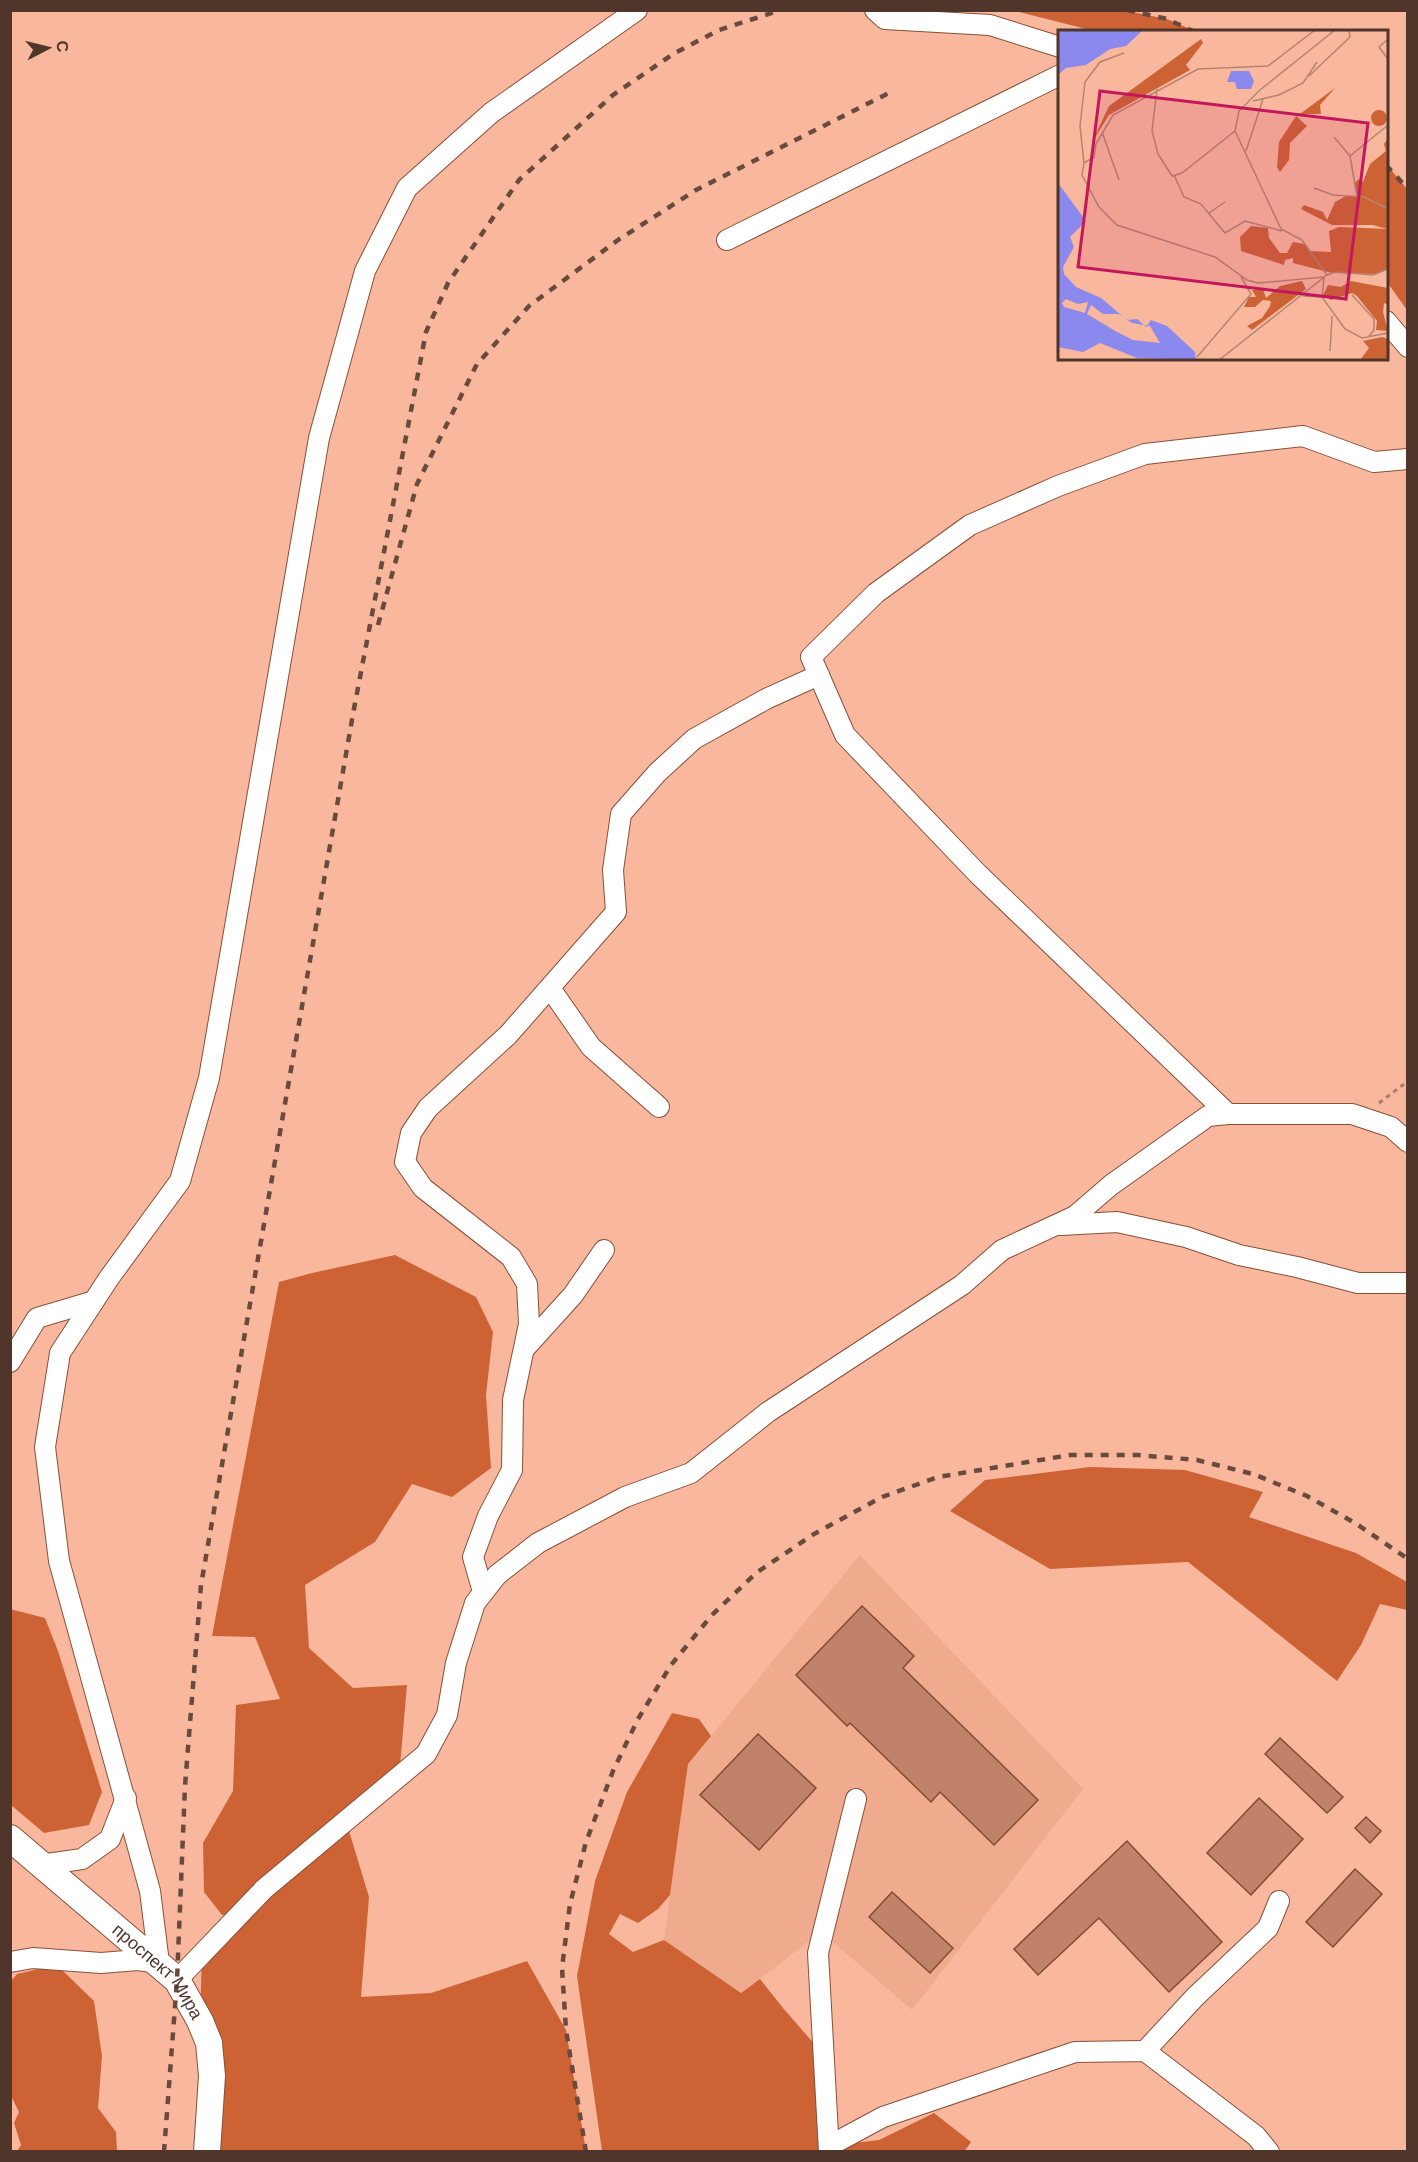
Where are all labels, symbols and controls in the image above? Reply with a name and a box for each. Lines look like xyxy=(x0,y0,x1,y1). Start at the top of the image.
north arrow xyxy=(18,18,78,78)
inset map xyxy=(1058,30,1388,360)
text: С xyxy=(53,39,72,53)
street label: проспект Мира xyxy=(108,1919,207,2023)

